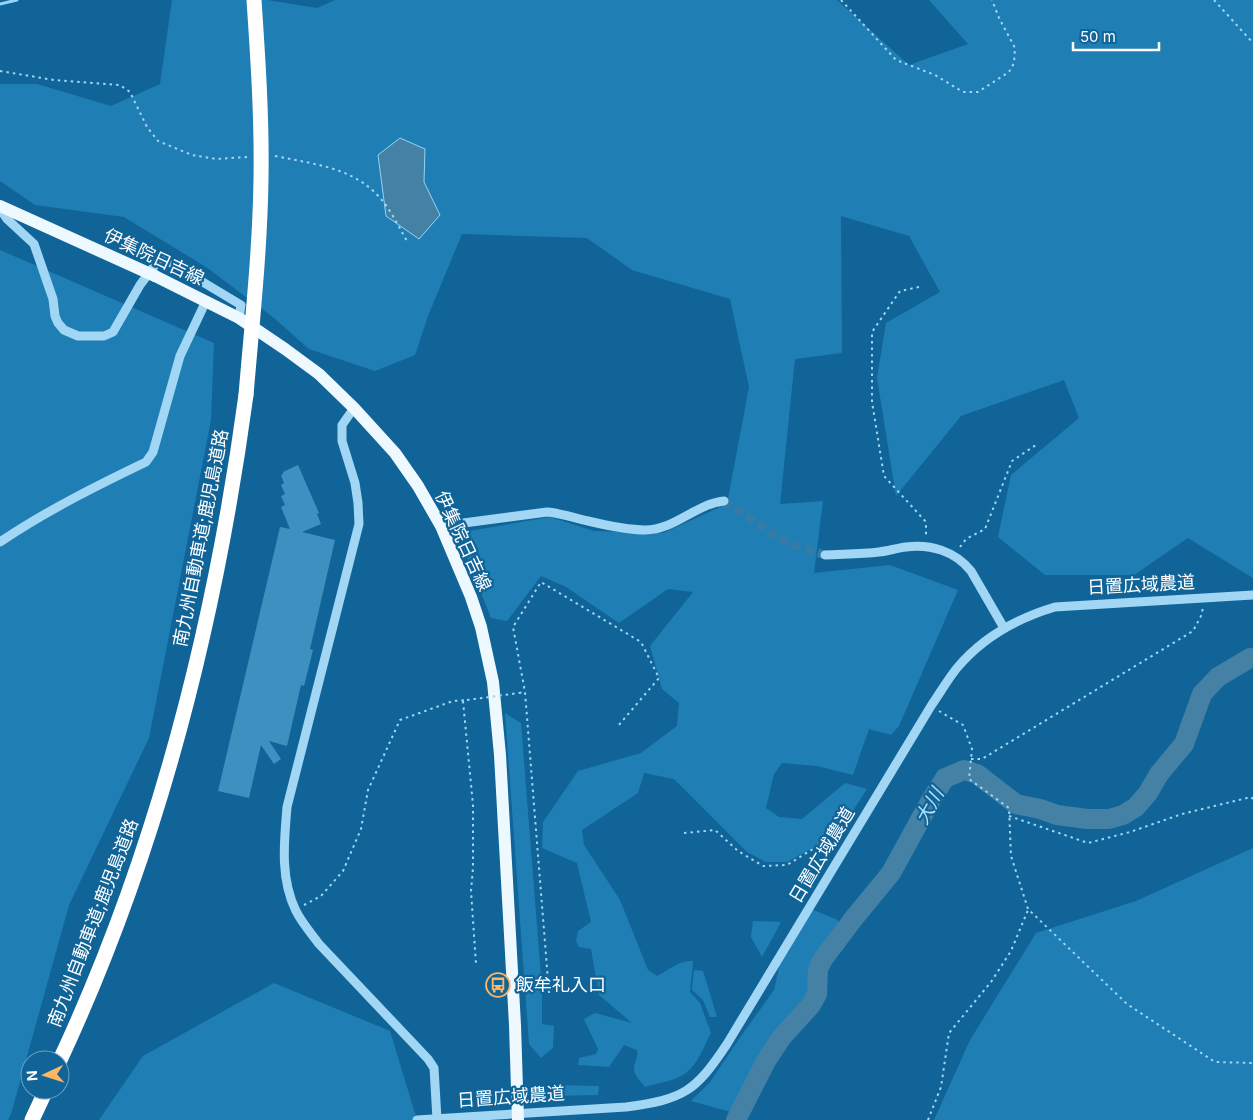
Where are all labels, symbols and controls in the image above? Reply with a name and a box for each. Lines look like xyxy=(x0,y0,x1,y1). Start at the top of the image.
scale bar xyxy=(1073,20,1159,52)
text: 50 m xyxy=(1080,27,1116,46)
street label: 伊集院日吉線 xyxy=(101,224,208,289)
street label: 南九州自動車道;鹿児島道路 xyxy=(169,427,232,649)
street label: 伊集院日吉線 xyxy=(431,487,496,594)
street label: 日置広域農道 xyxy=(1086,571,1195,598)
water label: 大川 xyxy=(910,782,950,828)
street label: 日置広域農道 xyxy=(785,803,858,906)
street label: 南九州自動車道;鹿児島道路 xyxy=(43,816,142,1030)
bus stop icon: 飯牟礼入口 xyxy=(485,972,511,998)
place label: 飯牟礼入口 xyxy=(516,974,606,995)
north arrow xyxy=(20,1050,70,1100)
text: N xyxy=(23,1070,40,1082)
street label: 日置広域農道 xyxy=(456,1082,566,1111)

